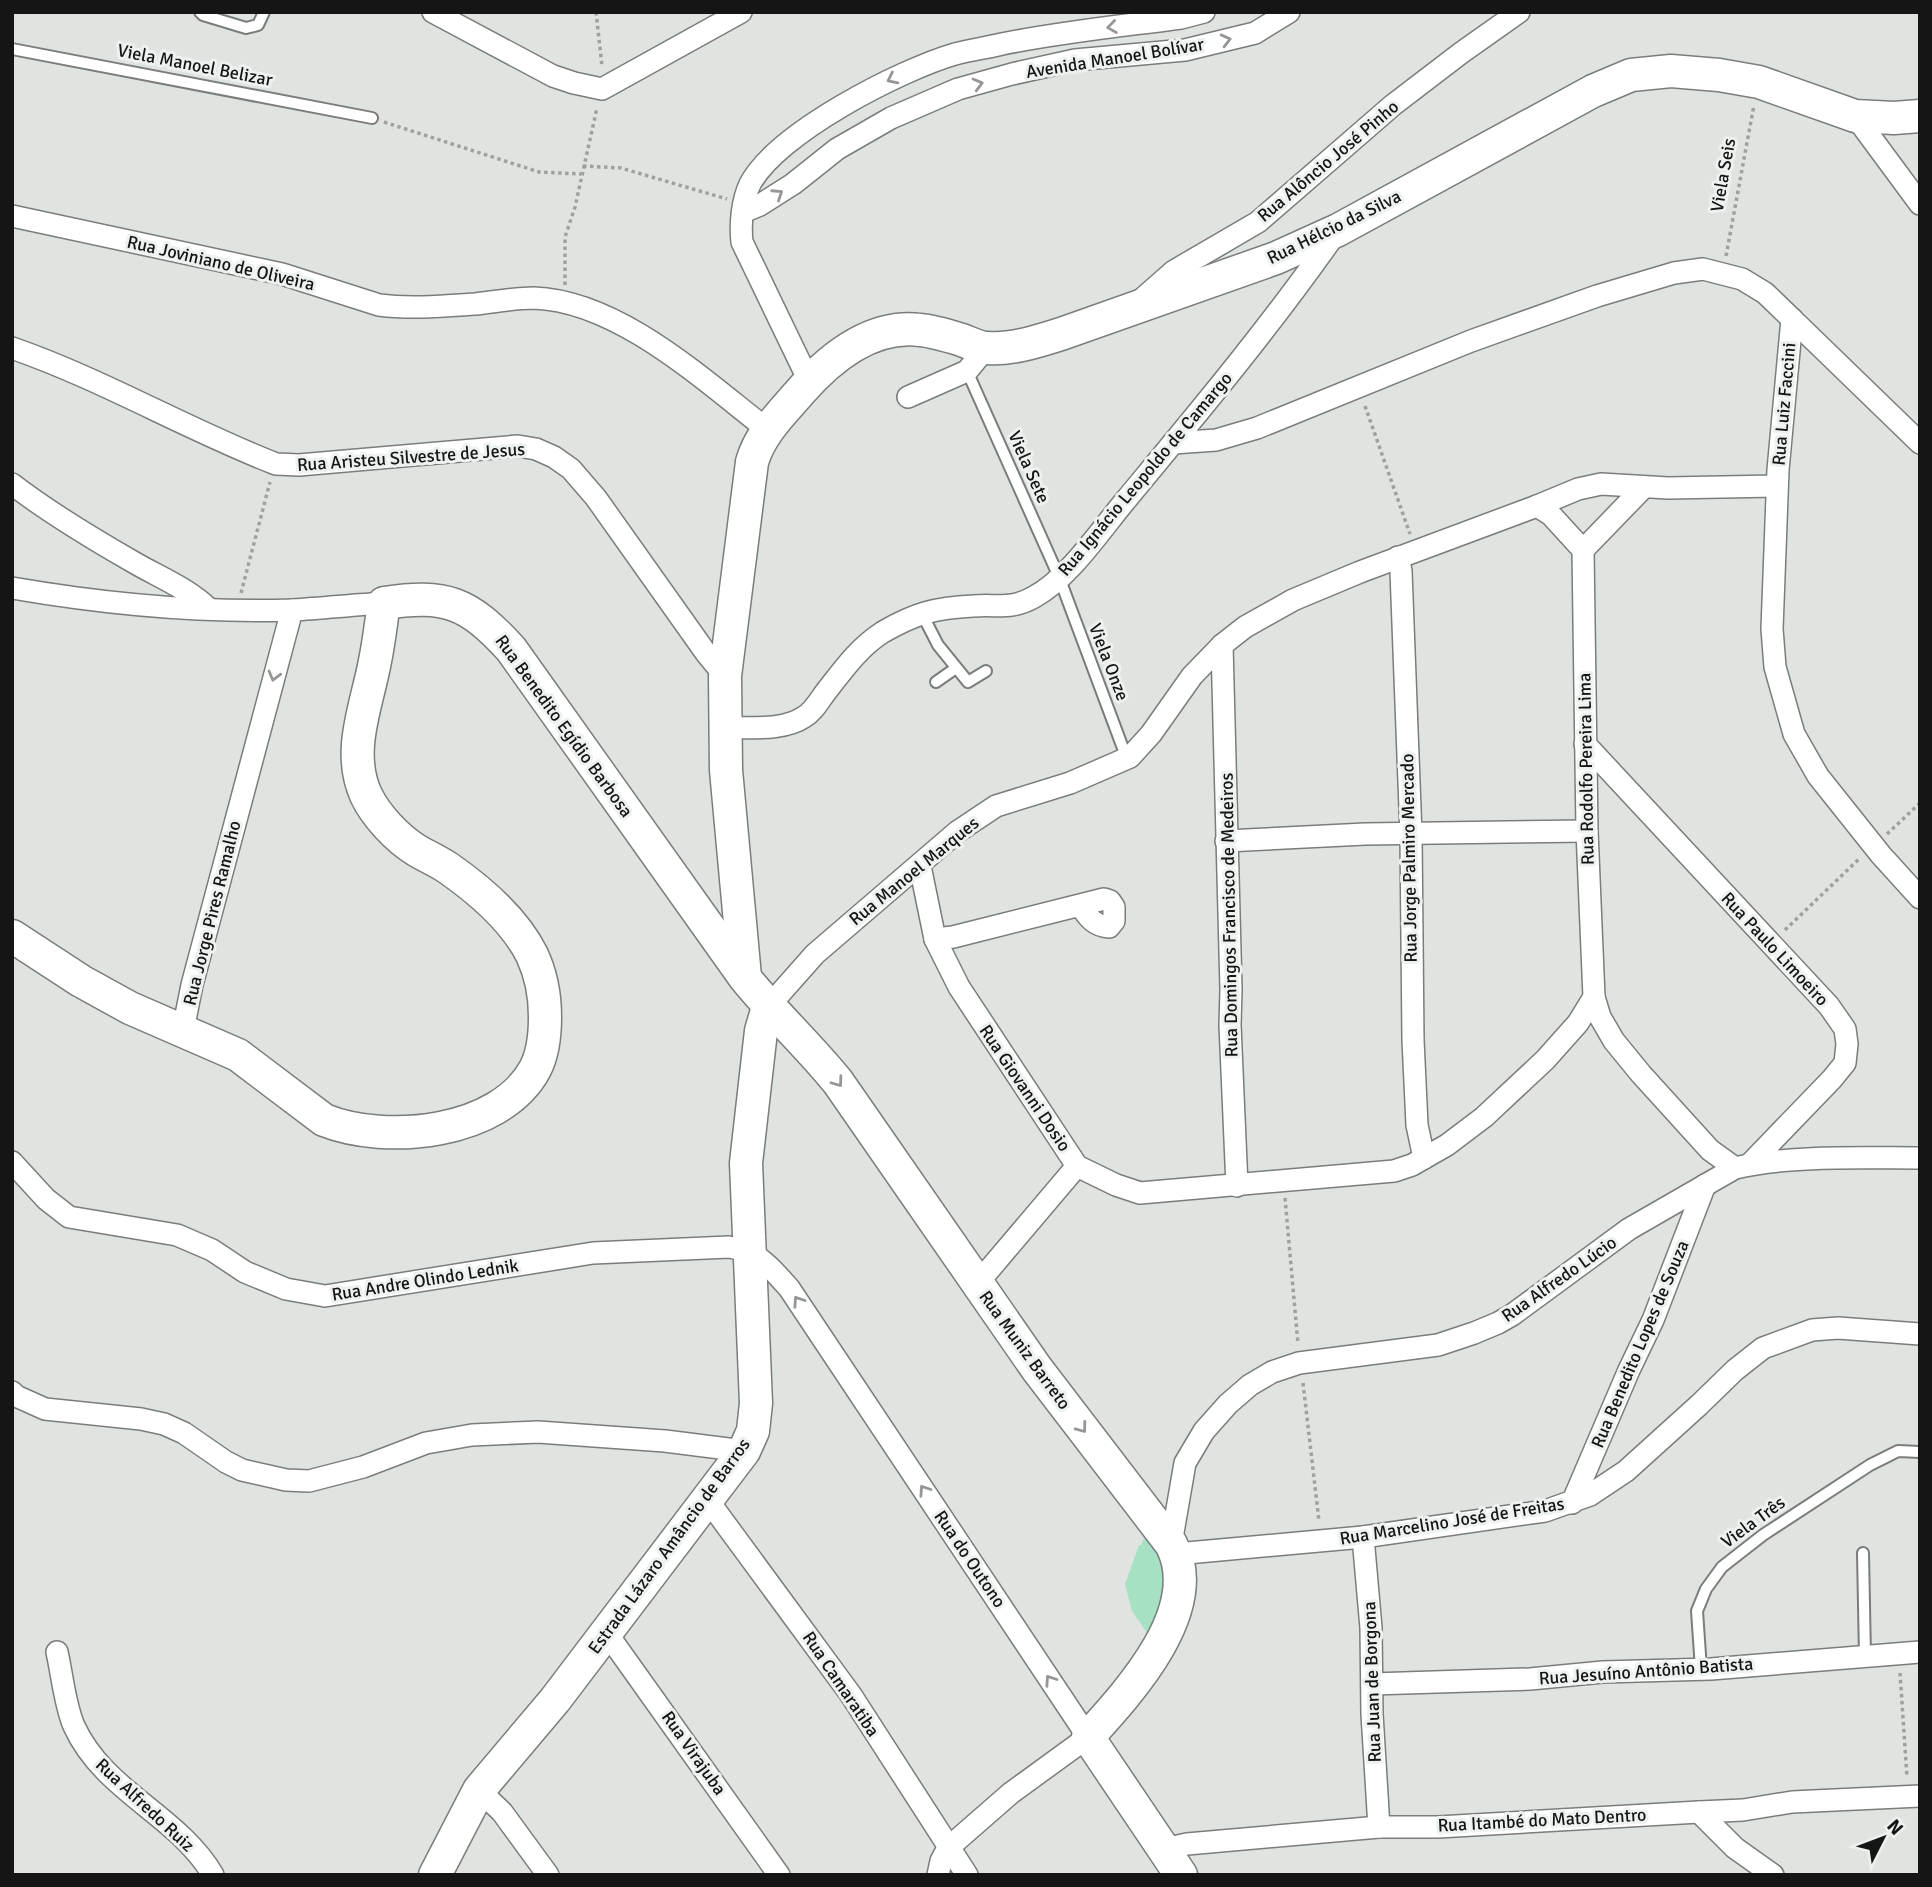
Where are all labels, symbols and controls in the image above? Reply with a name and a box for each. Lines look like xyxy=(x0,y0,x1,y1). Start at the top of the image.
one-way arrow xyxy=(1106,19,1118,34)
street label: Avenida Manoel Bolívar xyxy=(1024,33,1206,83)
one-way arrow xyxy=(1220,34,1232,48)
street label: Viela Manoel Belizar xyxy=(116,39,275,91)
one-way arrow xyxy=(887,71,899,85)
one-way arrow xyxy=(972,77,984,92)
street label: Rua Alôncio José Pinho xyxy=(1253,95,1403,227)
street label: Viela Seis xyxy=(1706,136,1740,214)
street label: Rua Hélcio da Silva xyxy=(1263,185,1405,269)
one-way arrow xyxy=(770,190,783,202)
street label: Rua Joviniano de Oliveira xyxy=(125,231,317,295)
street label: Rua Luiz Faccini xyxy=(1768,342,1800,466)
street label: Rua Ignácio Leopoldo de Camargo xyxy=(1053,368,1237,580)
street label: Viela Sete xyxy=(1003,427,1055,507)
street label: Rua Aristeu Silvestre de Jesus xyxy=(296,438,526,476)
street label: Viela Onze xyxy=(1084,620,1134,704)
street label: Rua Benedito Egídio Barbosa xyxy=(490,630,638,822)
one-way arrow xyxy=(268,669,282,681)
street label: Rua Rodolfo Pereira Lima xyxy=(1573,673,1599,865)
street label: Rua Jorge Palmiro Mercado xyxy=(1396,753,1422,963)
street label: Rua Domingos Francisco de Medeiros xyxy=(1216,772,1242,1057)
street label: Rua Manoel Marques xyxy=(845,812,983,930)
street label: Rua Jorge Pires Ramalho xyxy=(178,818,246,1008)
street label: Rua Paulo Limoeiro xyxy=(1717,887,1833,1011)
street label: Rua Giovanni Dosio xyxy=(975,1021,1075,1155)
one-way arrow xyxy=(830,1074,842,1087)
street label: Rua Alfredo Lúcio xyxy=(1497,1231,1621,1327)
street label: Rua Benedito Lopes de Souza xyxy=(1586,1237,1694,1451)
street label: Rua Andre Olindo Lednik xyxy=(330,1254,520,1306)
street label: Rua Muniz Barreto xyxy=(974,1286,1076,1414)
one-way arrow xyxy=(794,1296,806,1309)
one-way arrow xyxy=(1073,1421,1086,1433)
street label: Estrada Lázaro Amâncio de Barros xyxy=(583,1434,755,1658)
one-way arrow xyxy=(919,1485,932,1498)
street label: Viela Três xyxy=(1717,1491,1789,1553)
street label: Rua Marcelino José de Freitas xyxy=(1338,1492,1566,1550)
street label: Rua do Outono xyxy=(929,1506,1011,1612)
street label: Rua Juan de Borgona xyxy=(1358,1601,1386,1763)
street label: Rua Camaratiba xyxy=(798,1627,884,1741)
street label: Rua Jesuíno Antônio Batista xyxy=(1538,1653,1754,1689)
one-way arrow xyxy=(1046,1675,1059,1688)
street label: Rua Virajuba xyxy=(657,1707,731,1799)
street label: Rua Alfredo Ruiz xyxy=(91,1754,199,1856)
north arrow xyxy=(1848,1803,1918,1873)
street label: Rua Itambé do Mato Dentro xyxy=(1437,1804,1647,1836)
text: N xyxy=(1882,1814,1908,1840)

